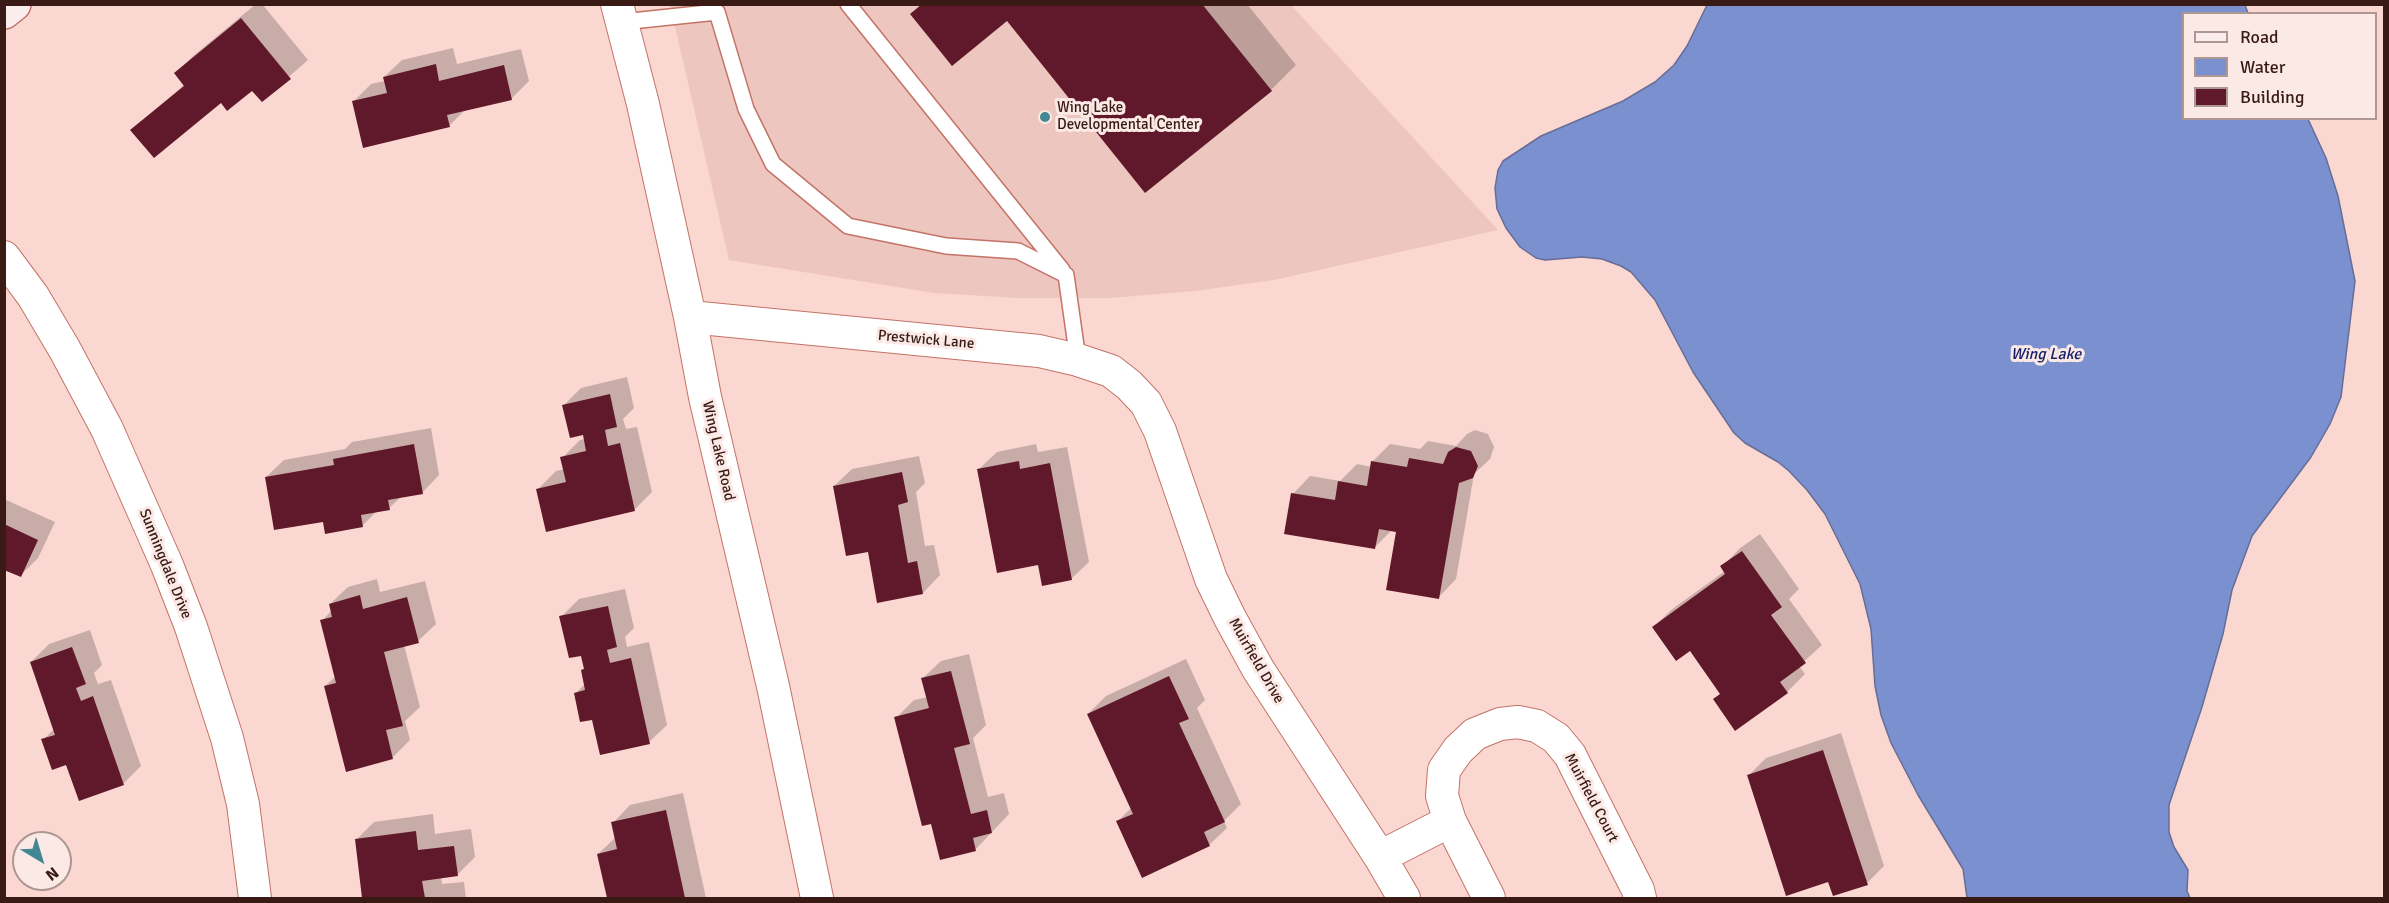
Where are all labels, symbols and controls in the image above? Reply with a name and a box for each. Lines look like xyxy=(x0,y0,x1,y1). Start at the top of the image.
legend xyxy=(2182,12,2377,120)
text: Road xyxy=(2240,26,2279,48)
text: Water xyxy=(2240,56,2285,78)
text: Building xyxy=(2240,86,2304,108)
place label: Wing Lake Developmental Center xyxy=(1057,99,1199,134)
marker: Wing Lake Developmental Center xyxy=(1038,110,1052,124)
street label: Prestwick Lane xyxy=(877,327,975,353)
water label: Wing Lake xyxy=(2011,345,2081,365)
street label: Wing Lake Road xyxy=(698,399,738,503)
street label: Sunningdale Drive xyxy=(135,506,195,622)
street label: Muirfield Drive xyxy=(1224,615,1288,707)
street label: Muirfield Court xyxy=(1560,750,1622,846)
north arrow xyxy=(12,831,72,891)
text: N xyxy=(41,862,62,885)

